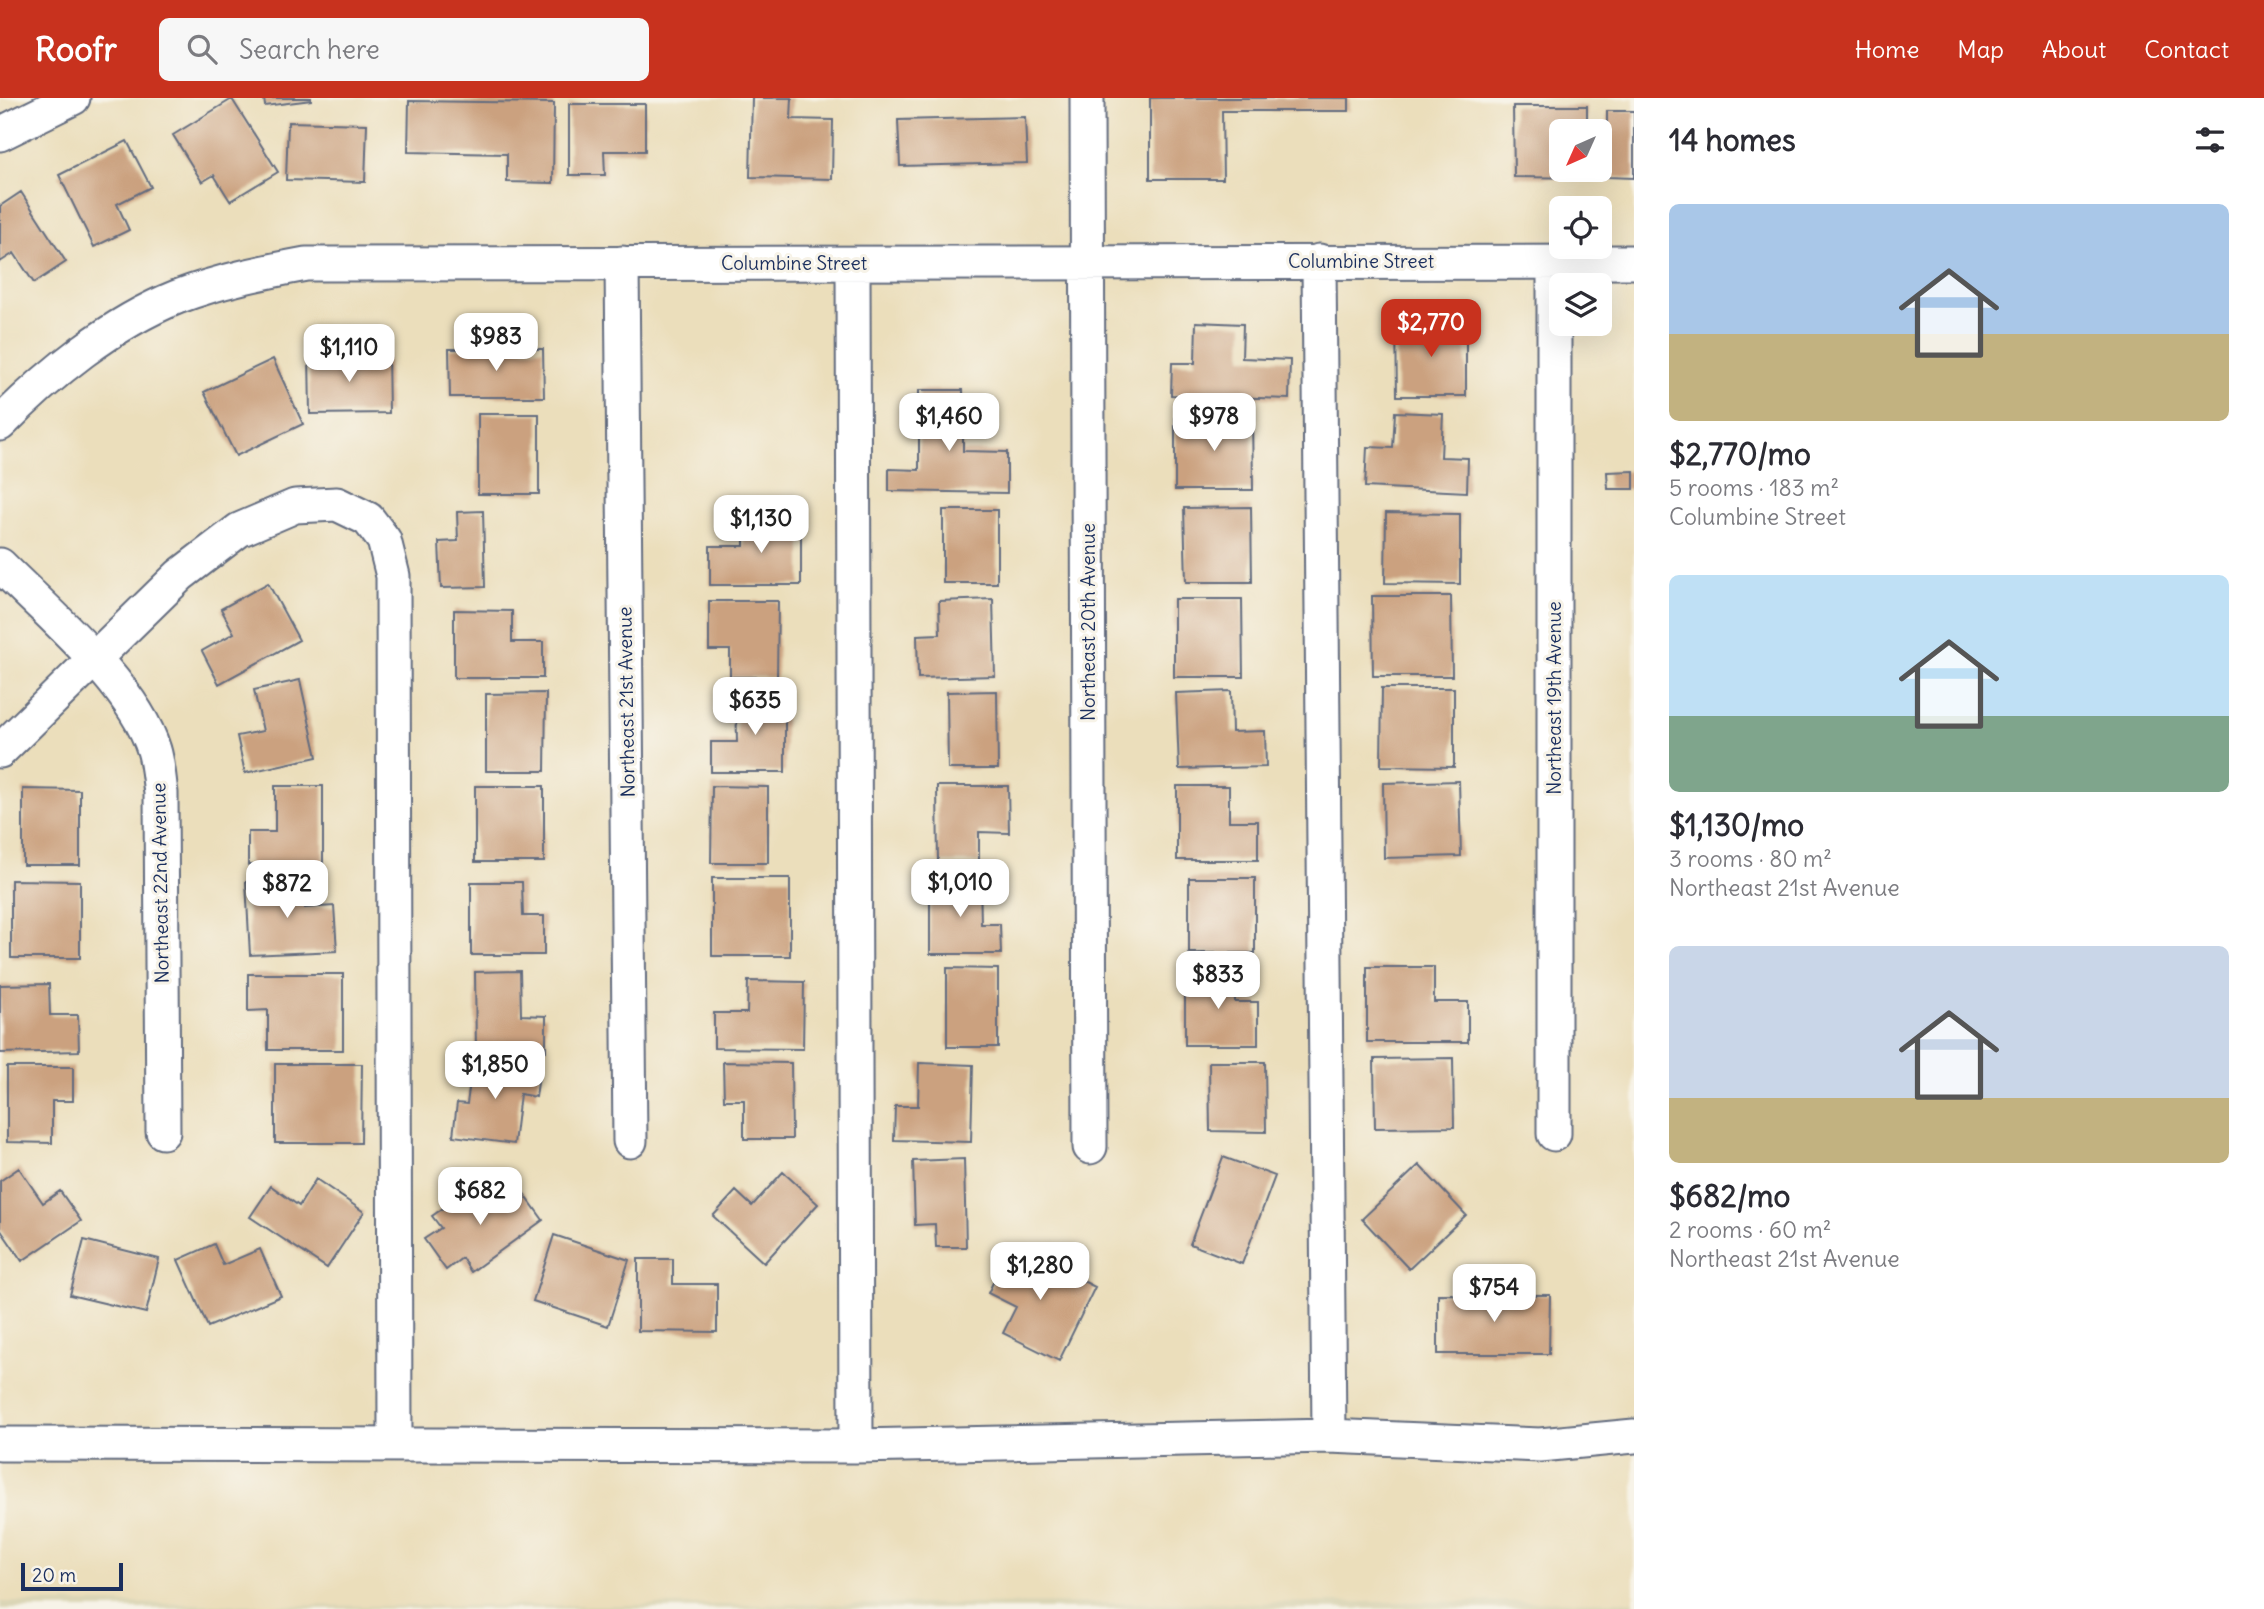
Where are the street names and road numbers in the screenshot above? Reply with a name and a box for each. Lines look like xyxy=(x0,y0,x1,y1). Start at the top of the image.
street label: Columbine Street xyxy=(1288,249,1434,273)
street label: Columbine Street xyxy=(721,251,867,275)
street label: Northeast 20th Avenue xyxy=(1076,523,1100,721)
street label: Northeast 19th Avenue xyxy=(1542,601,1566,795)
street label: Northeast 21st Avenue xyxy=(612,606,640,798)
street label: Northeast 22nd Avenue xyxy=(146,782,174,984)

